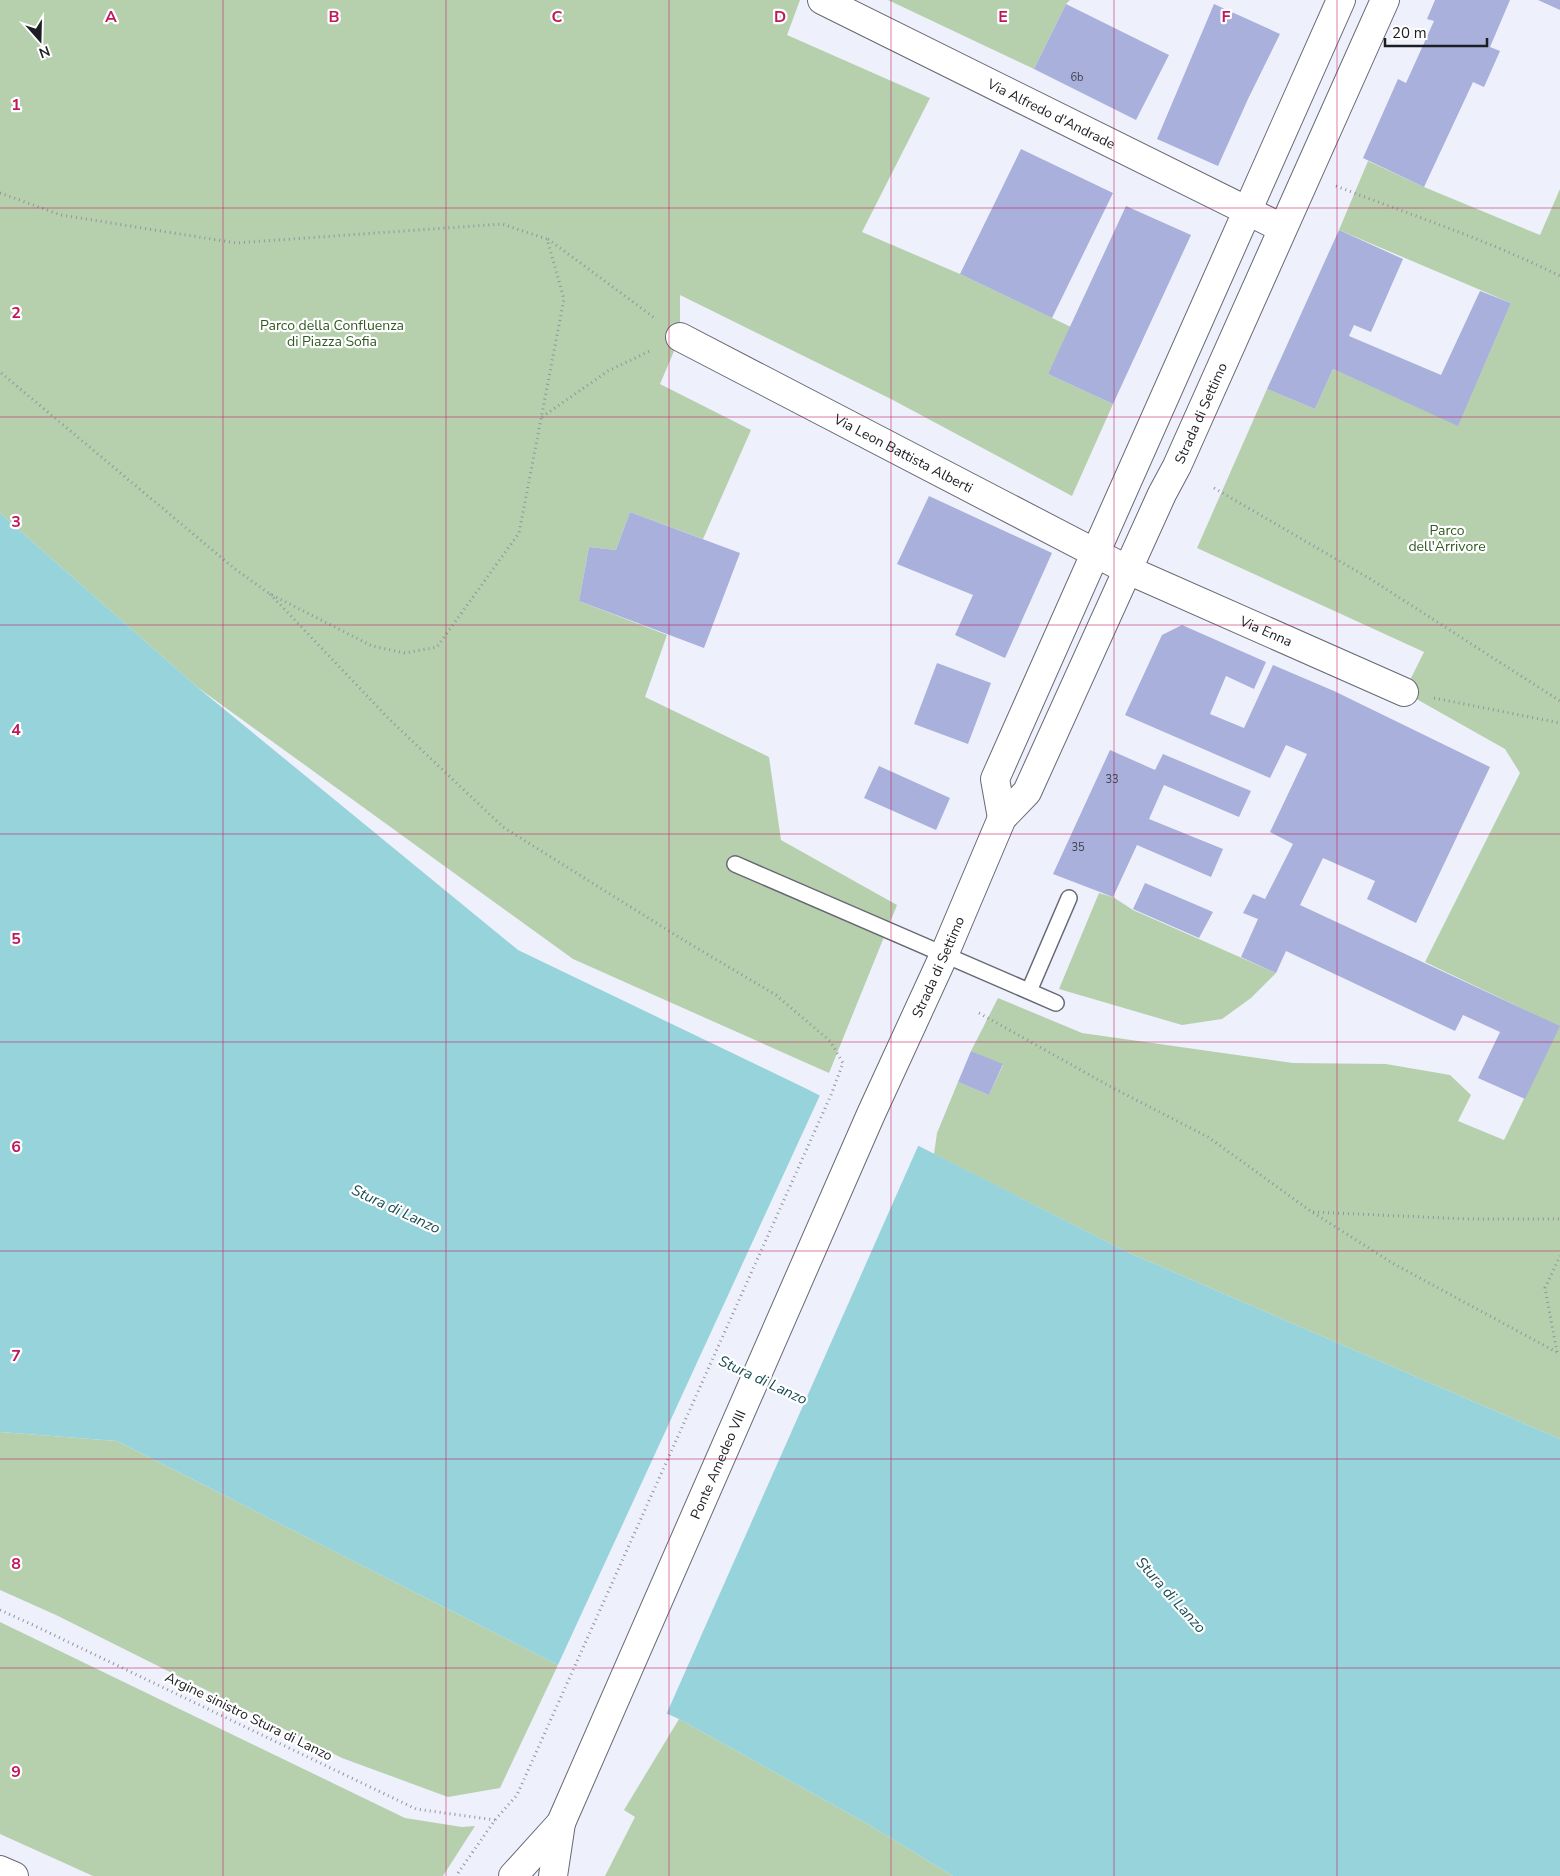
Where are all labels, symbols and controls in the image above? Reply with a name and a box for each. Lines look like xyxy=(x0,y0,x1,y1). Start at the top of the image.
text: A xyxy=(105,6,117,28)
text: B xyxy=(328,6,340,28)
text: C xyxy=(552,6,563,28)
text: D xyxy=(774,6,786,28)
text: E xyxy=(998,6,1008,28)
text: F xyxy=(1222,6,1231,28)
north arrow xyxy=(15,15,65,65)
scale bar xyxy=(1385,15,1488,47)
text: 20 m xyxy=(1392,23,1427,43)
text: N xyxy=(36,41,52,62)
house number: 6b xyxy=(1070,70,1084,85)
street label: Via Alfredo d'Andrade xyxy=(983,74,1118,154)
text: 1 xyxy=(11,94,21,116)
text: 2 xyxy=(11,302,21,324)
park label: Parco della Confluenza di Piazza Sofia xyxy=(260,316,404,351)
street label: Strada di Settimo xyxy=(1170,360,1232,467)
street label: Via Leon Battista Alberti xyxy=(830,409,976,498)
text: 3 xyxy=(11,511,21,533)
park label: Parco dell'Arrivore xyxy=(1408,521,1486,556)
street label: Via Enna xyxy=(1236,611,1295,651)
text: 4 xyxy=(11,719,21,741)
house number: 33 xyxy=(1105,772,1119,787)
house number: 35 xyxy=(1071,840,1085,855)
street label: Strada di Settimo xyxy=(908,913,969,1021)
text: 5 xyxy=(11,928,21,950)
text: 6 xyxy=(11,1136,21,1158)
water label: Stura di Lanzo xyxy=(348,1180,444,1238)
text: 7 xyxy=(11,1345,21,1367)
water label: Stura di Lanzo xyxy=(715,1351,811,1409)
street label: Ponte Amedeo VIII xyxy=(686,1407,750,1522)
text: 8 xyxy=(11,1553,21,1575)
water label: Stura di Lanzo xyxy=(1132,1553,1210,1637)
street label: Argine sinistro Stura di Lanzo xyxy=(162,1668,336,1765)
text: 9 xyxy=(11,1761,21,1783)

